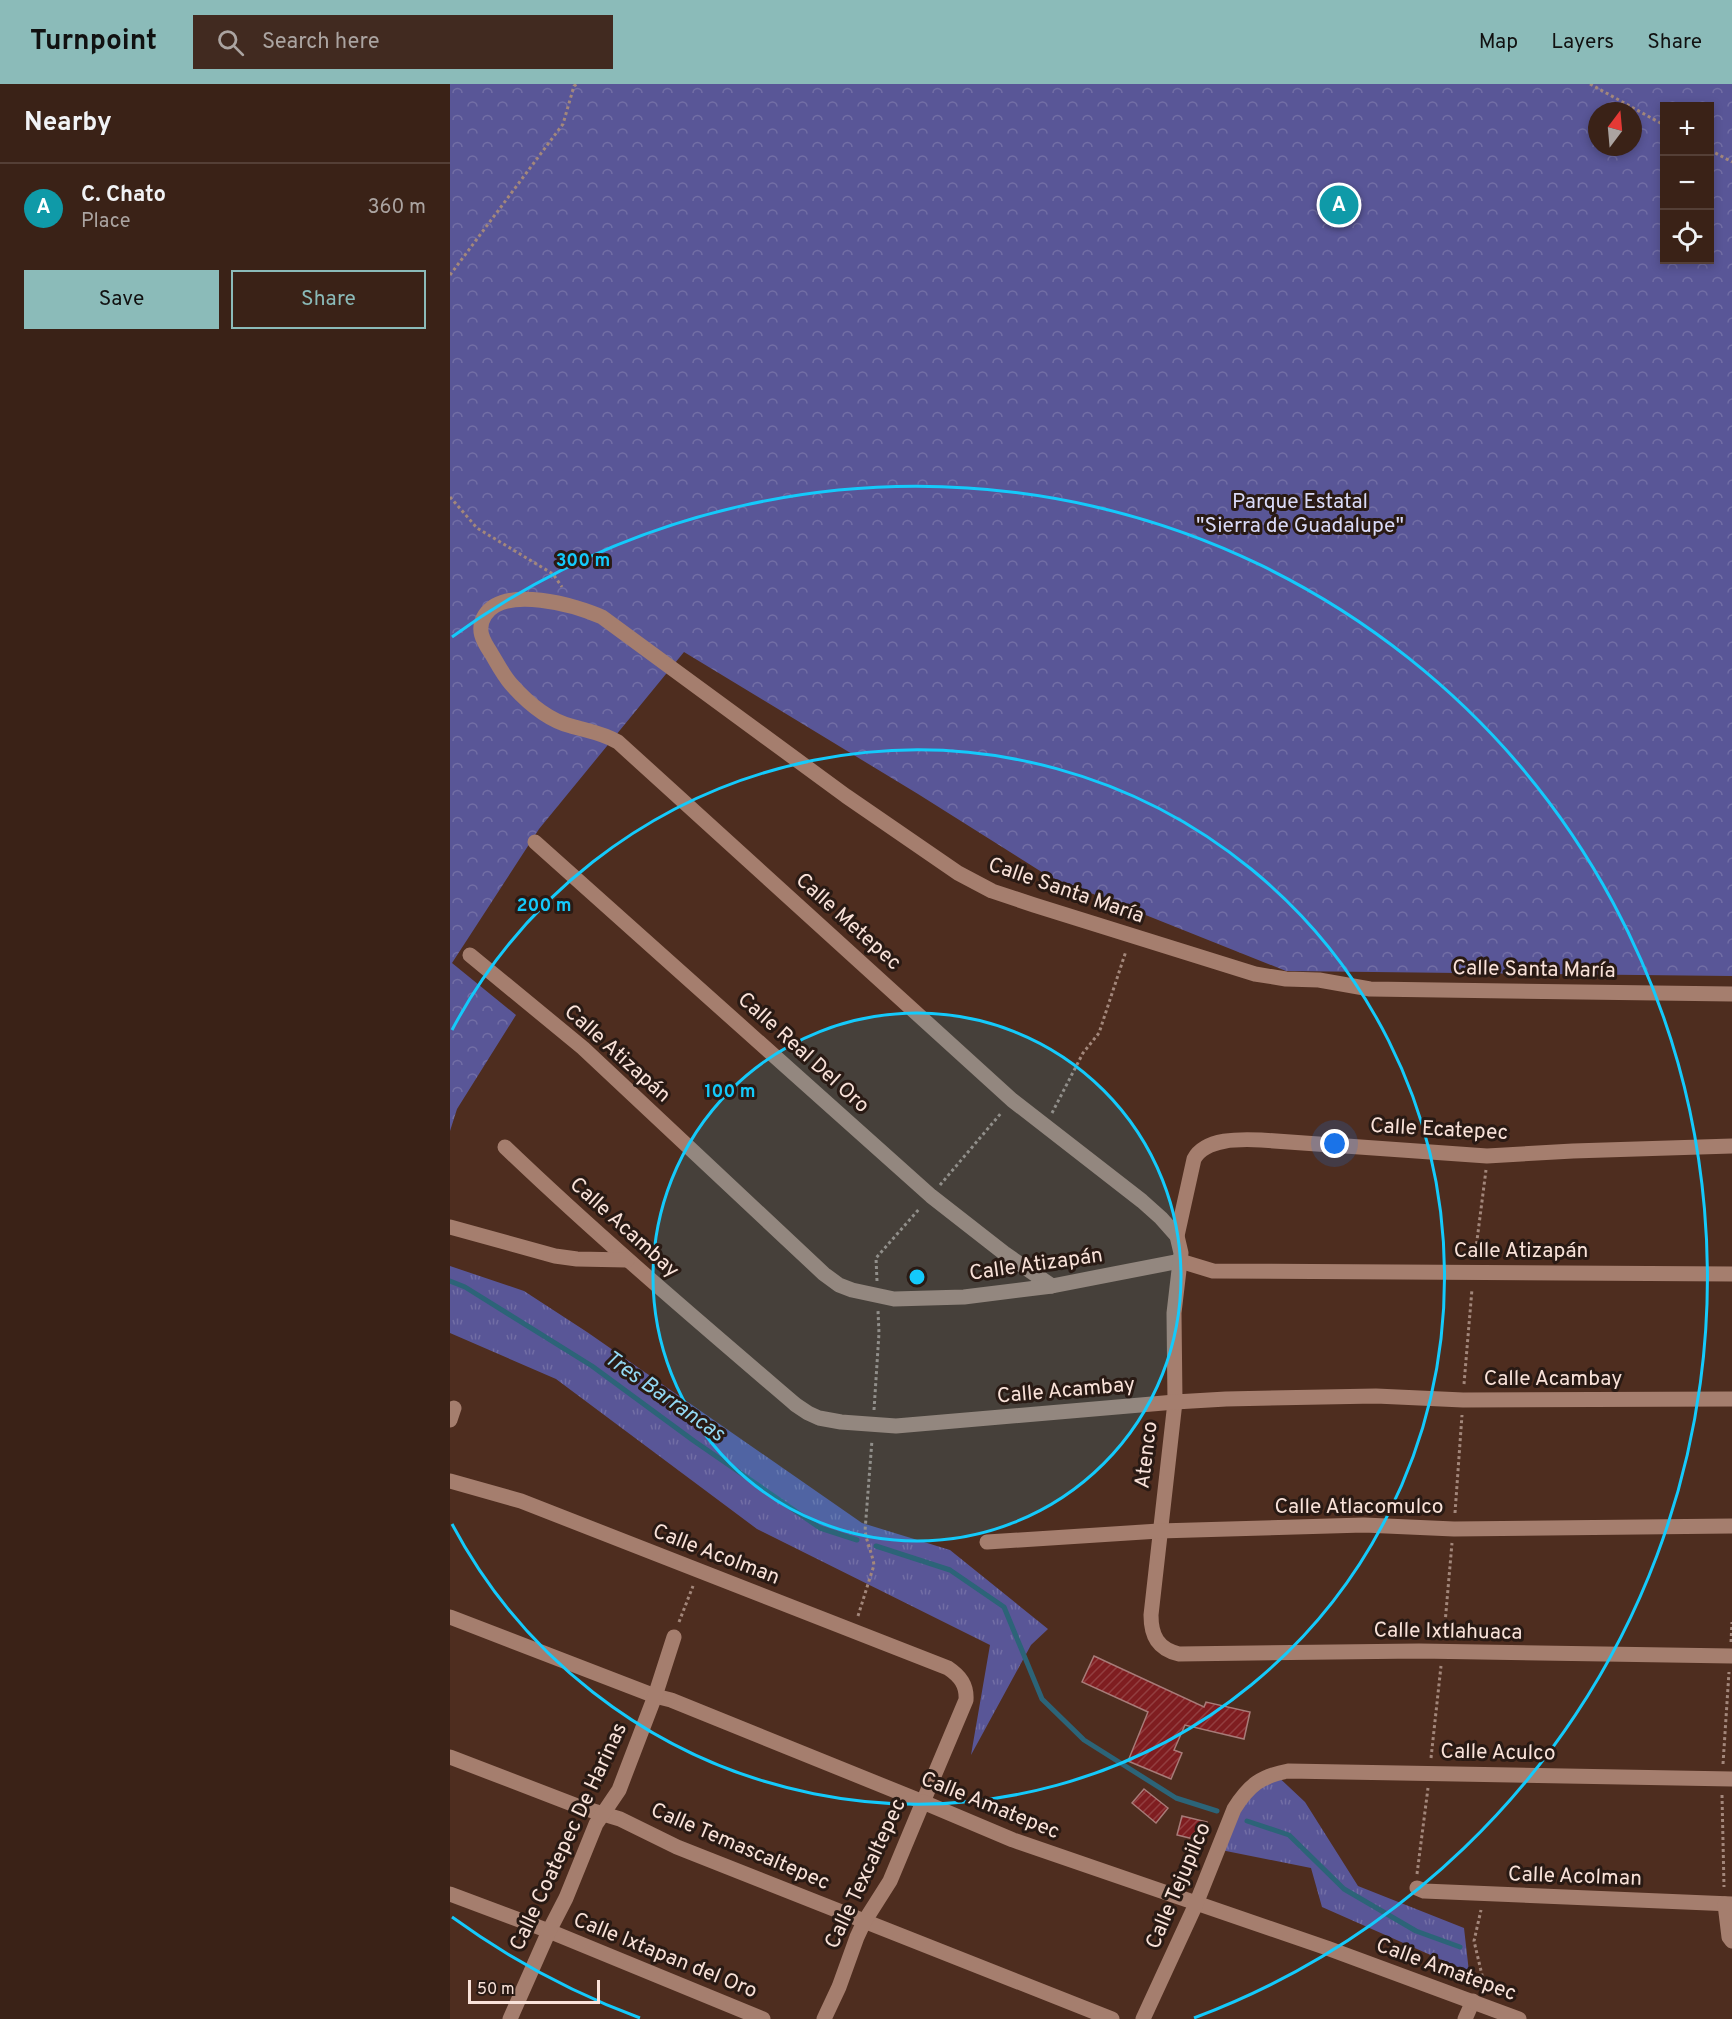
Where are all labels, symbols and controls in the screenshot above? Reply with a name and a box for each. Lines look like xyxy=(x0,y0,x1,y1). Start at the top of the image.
search box xyxy=(193,15,613,69)
text: Turnpoint xyxy=(30,24,157,60)
icon: search xyxy=(214,26,247,59)
text: Search here xyxy=(262,29,379,56)
text: Map xyxy=(1479,29,1518,56)
text: Layers xyxy=(1551,29,1614,56)
text: Share xyxy=(1647,29,1702,56)
north arrow xyxy=(1588,102,1642,156)
map controls xyxy=(1660,102,1714,264)
button: + xyxy=(1660,102,1714,156)
text: Nearby xyxy=(24,107,112,140)
button: − xyxy=(1660,156,1714,210)
text: C. Chato xyxy=(81,182,166,209)
pin: A xyxy=(1320,182,1358,228)
text: A xyxy=(36,195,51,221)
text: 360 m xyxy=(368,195,426,221)
text: Place xyxy=(81,209,131,235)
button: locate xyxy=(1660,210,1714,264)
button: Save xyxy=(24,270,219,329)
button: Share xyxy=(231,270,426,329)
park label: Parque Estatal "Sierra de Guadalupe" xyxy=(1196,489,1404,540)
text: 300 m xyxy=(556,550,610,573)
street label: Calle Santa María xyxy=(984,852,1148,930)
street label: Calle Metepec xyxy=(789,867,907,977)
text: 200 m xyxy=(516,895,572,918)
street label: Calle Santa María xyxy=(1452,955,1616,985)
street label: Calle Real Del Oro xyxy=(731,987,875,1119)
street label: Calle Atizapán xyxy=(558,999,676,1109)
text: 100 m xyxy=(704,1081,756,1104)
street label: Calle Ecatepec xyxy=(1369,1113,1509,1147)
your location xyxy=(1320,1129,1349,1158)
street label: Calle Acambay xyxy=(563,1172,685,1284)
street label: Calle Atizapán xyxy=(1454,1238,1588,1265)
street label: Calle Atizapán xyxy=(968,1242,1104,1288)
centre of rings xyxy=(907,1267,927,1287)
water label: Tres Barrancas xyxy=(598,1345,731,1449)
street label: Calle Acambay xyxy=(1484,1366,1622,1393)
street label: Calle Acambay xyxy=(996,1372,1136,1410)
street label: Atenco xyxy=(1129,1420,1165,1490)
street label: Calle Atlacomulco xyxy=(1274,1494,1444,1521)
street label: Calle Acolman xyxy=(649,1518,783,1592)
street label: Calle Ixtlahuaca xyxy=(1373,1617,1523,1647)
street label: Calle Coatepec De Harinas xyxy=(504,1719,634,1955)
street label: Calle Aculco xyxy=(1440,1738,1556,1768)
street label: Calle Amatepec xyxy=(917,1766,1063,1846)
street label: Calle Texcaltepec xyxy=(819,1795,913,1953)
street label: Calle Temascaltepec xyxy=(646,1797,834,1897)
street label: Calle Tejupilco xyxy=(1140,1819,1218,1953)
street label: Calle Acolman xyxy=(1508,1861,1642,1893)
street label: Calle Ixtapan del Oro xyxy=(569,1907,761,2005)
street label: Calle Amatepec xyxy=(1372,1932,1520,2008)
scale bar xyxy=(468,1977,600,2004)
text: 50 m xyxy=(477,1980,515,2000)

